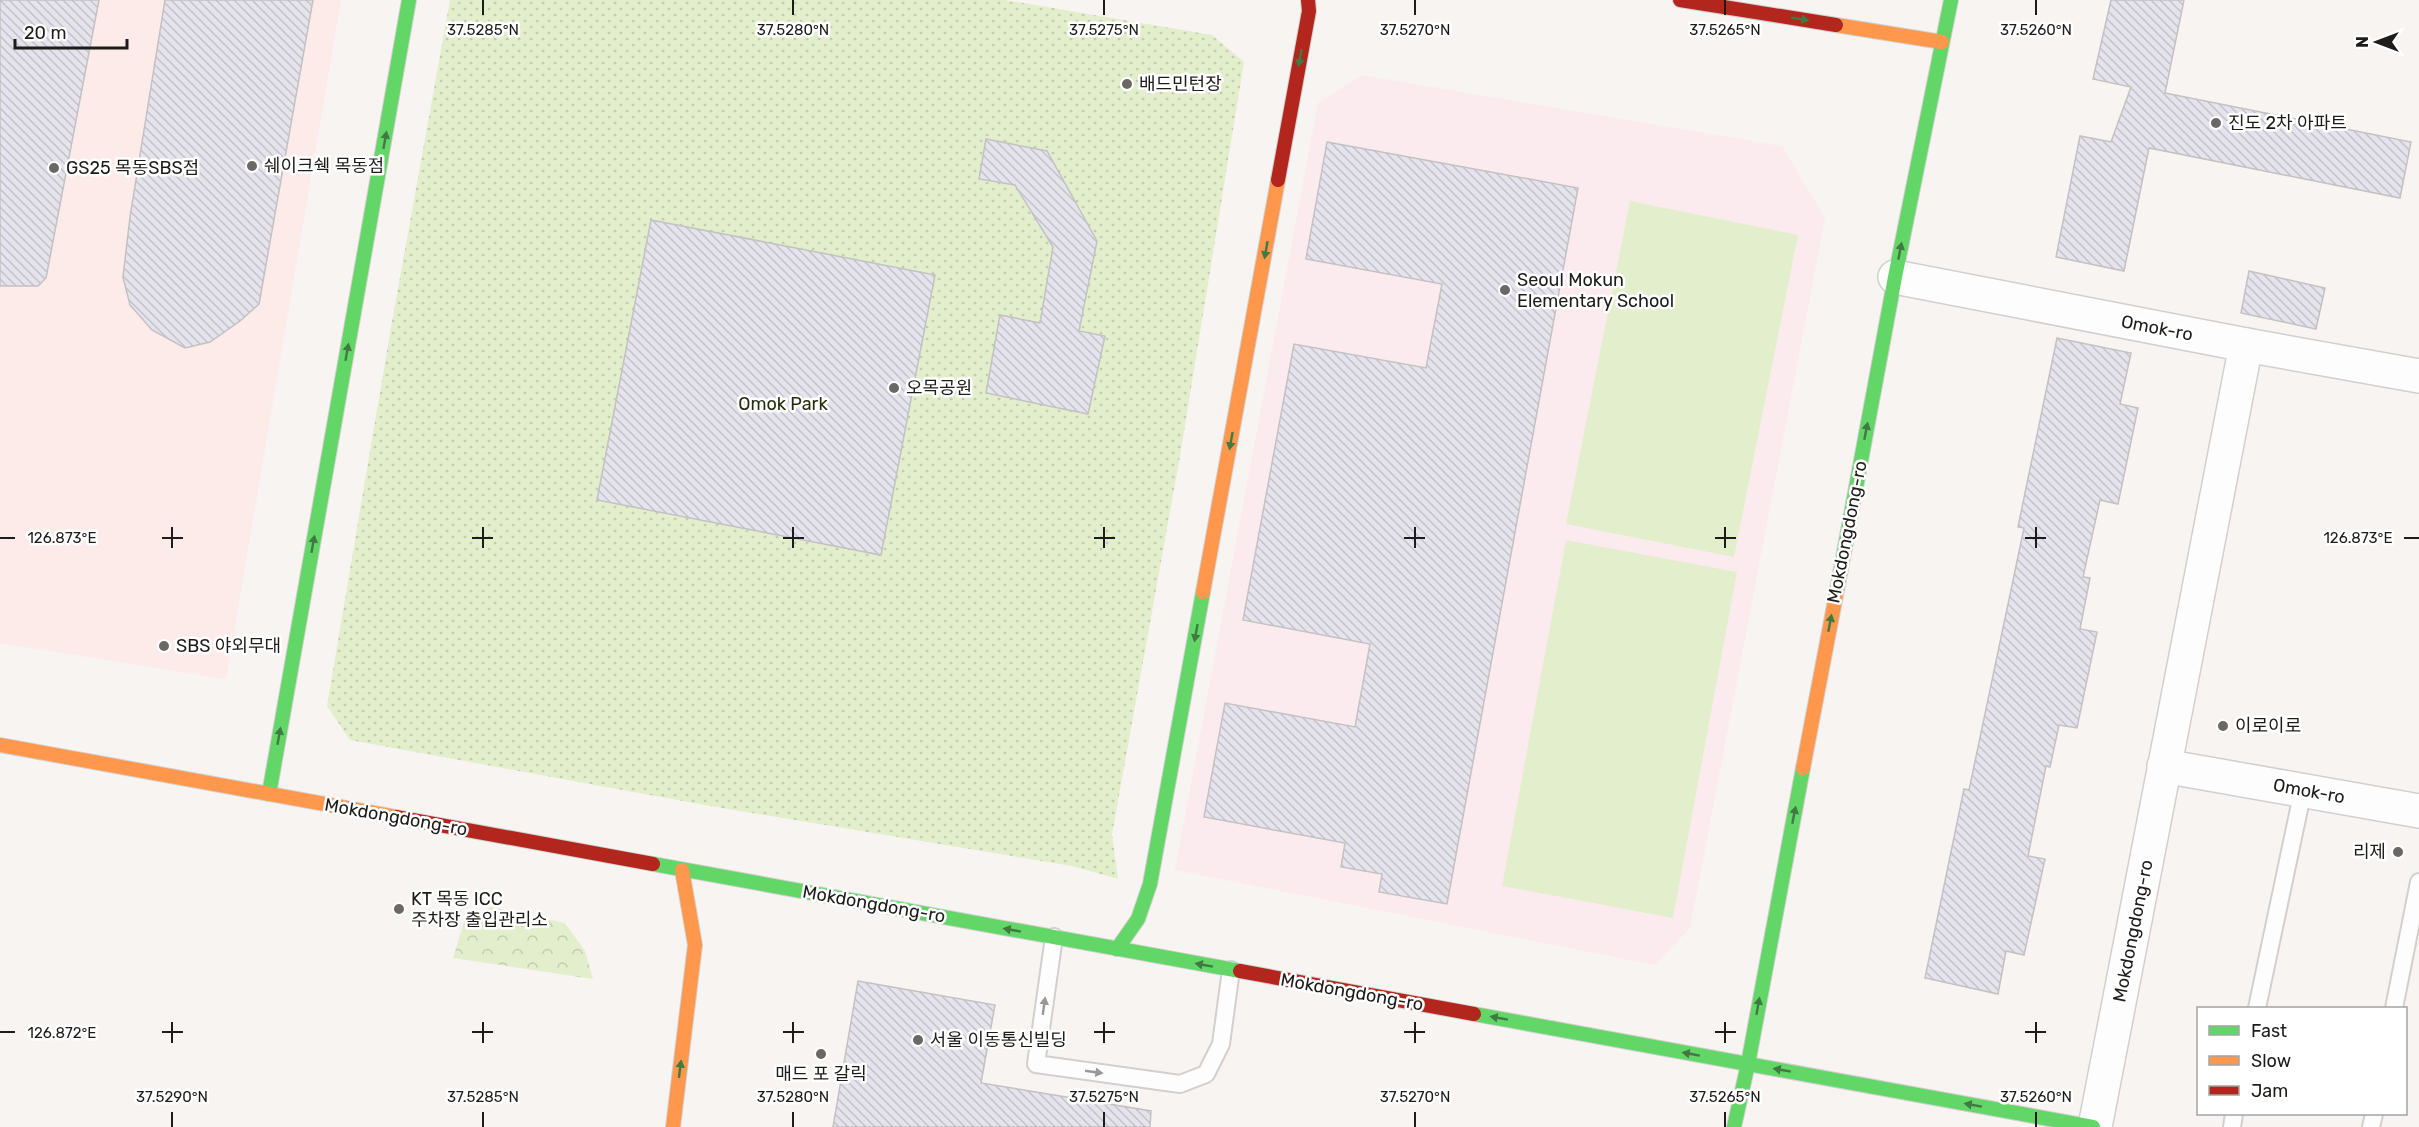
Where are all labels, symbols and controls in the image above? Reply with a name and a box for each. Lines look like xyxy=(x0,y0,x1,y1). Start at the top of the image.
scale bar xyxy=(15,12,128,50)
north arrow xyxy=(2347,12,2407,72)
one-way arrow xyxy=(1791,15,1810,24)
text: 37.5285°N xyxy=(447,21,519,39)
text: 37.5280°N xyxy=(757,21,829,39)
text: 37.5275°N xyxy=(1069,21,1139,39)
text: 37.5270°N xyxy=(1380,21,1450,39)
text: 37.5265°N xyxy=(1689,21,1761,39)
text: 37.5260°N xyxy=(2000,21,2072,39)
text: 20 m xyxy=(24,22,66,44)
text: N xyxy=(2353,36,2372,48)
one-way arrow xyxy=(1296,48,1305,67)
place label: 배드민턴장 xyxy=(1139,73,1222,95)
marker: 배드민턴장 xyxy=(1120,77,1134,91)
place label: 진도 2차 아파트 xyxy=(2228,112,2347,134)
marker: 진도 2차 아파트 xyxy=(2209,116,2223,130)
one-way arrow xyxy=(380,130,389,149)
place label: 쉐이크쉑 목동점 xyxy=(264,155,384,177)
place label: GS25 목동SBS점 xyxy=(66,157,199,179)
marker: 쉐이크쉑 목동점 xyxy=(245,159,259,173)
marker: GS25 목동SBS점 xyxy=(47,161,61,175)
one-way arrow xyxy=(1261,240,1270,259)
one-way arrow xyxy=(1896,241,1905,260)
place label: Seoul Mokun Elementary School xyxy=(1517,269,1674,312)
marker: Seoul Mokun Elementary School xyxy=(1498,283,1512,297)
street label: Omok-ro xyxy=(2119,310,2195,346)
one-way arrow xyxy=(343,343,352,362)
place label: 오목공원 xyxy=(906,377,972,399)
marker: 오목공원 xyxy=(887,381,901,395)
park label: Omok Park xyxy=(738,393,828,415)
one-way arrow xyxy=(1862,422,1871,441)
one-way arrow xyxy=(1226,432,1235,451)
street label: Mokdongdong-ro xyxy=(1822,459,1872,605)
text: 126.873°E xyxy=(27,529,97,547)
text: 126.873°E xyxy=(2323,529,2393,547)
one-way arrow xyxy=(309,535,318,554)
one-way arrow xyxy=(1826,613,1835,632)
one-way arrow xyxy=(1191,624,1200,643)
place label: SBS 야외무대 xyxy=(176,635,281,657)
marker: SBS 야외무대 xyxy=(157,639,171,653)
place label: 이로이로 xyxy=(2235,715,2301,737)
marker: 이로이로 xyxy=(2216,719,2230,733)
one-way arrow xyxy=(275,727,284,746)
street label: Omok-ro xyxy=(2271,774,2347,808)
street label: Mokdongdong-ro xyxy=(323,794,469,840)
one-way arrow xyxy=(1790,805,1799,824)
place label: 리제 xyxy=(2353,841,2386,863)
marker: 리제 xyxy=(2391,845,2405,859)
street label: Mokdongdong-ro xyxy=(2108,858,2158,1004)
street label: Mokdongdong-ro xyxy=(801,881,947,927)
place label: KT 목동 ICC 주차장 출입관리소 xyxy=(411,888,548,931)
marker: KT 목동 ICC 주차장 출입관리소 xyxy=(392,902,406,916)
one-way arrow xyxy=(1002,925,1021,934)
one-way arrow xyxy=(1194,960,1213,969)
street label: Mokdongdong-ro xyxy=(1279,969,1425,1015)
one-way arrow xyxy=(1040,997,1049,1016)
one-way arrow xyxy=(1754,997,1763,1016)
legend xyxy=(2197,1007,2407,1115)
one-way arrow xyxy=(1489,1014,1508,1023)
text: Fast xyxy=(2251,1020,2287,1042)
text: 126.872°E xyxy=(28,1024,96,1042)
place label: 서울 이동통신빌딩 xyxy=(930,1029,1067,1051)
marker: 서울 이동통신빌딩 xyxy=(911,1033,925,1047)
marker: 매드 포 갈릭 xyxy=(814,1047,828,1061)
one-way arrow xyxy=(1681,1049,1700,1058)
text: Slow xyxy=(2251,1050,2291,1072)
one-way arrow xyxy=(675,1059,685,1078)
place label: 매드 포 갈릭 xyxy=(775,1063,867,1085)
one-way arrow xyxy=(1772,1065,1791,1074)
one-way arrow xyxy=(1084,1067,1103,1077)
text: Jam xyxy=(2251,1080,2288,1102)
text: 37.5290°N xyxy=(136,1088,208,1106)
text: 37.5285°N xyxy=(447,1088,519,1106)
text: 37.5280°N xyxy=(757,1088,829,1106)
text: 37.5275°N xyxy=(1069,1088,1139,1106)
text: 37.5270°N xyxy=(1380,1088,1450,1106)
text: 37.5265°N xyxy=(1689,1088,1761,1106)
text: 37.5260°N xyxy=(2000,1088,2072,1106)
one-way arrow xyxy=(1964,1100,1983,1109)

